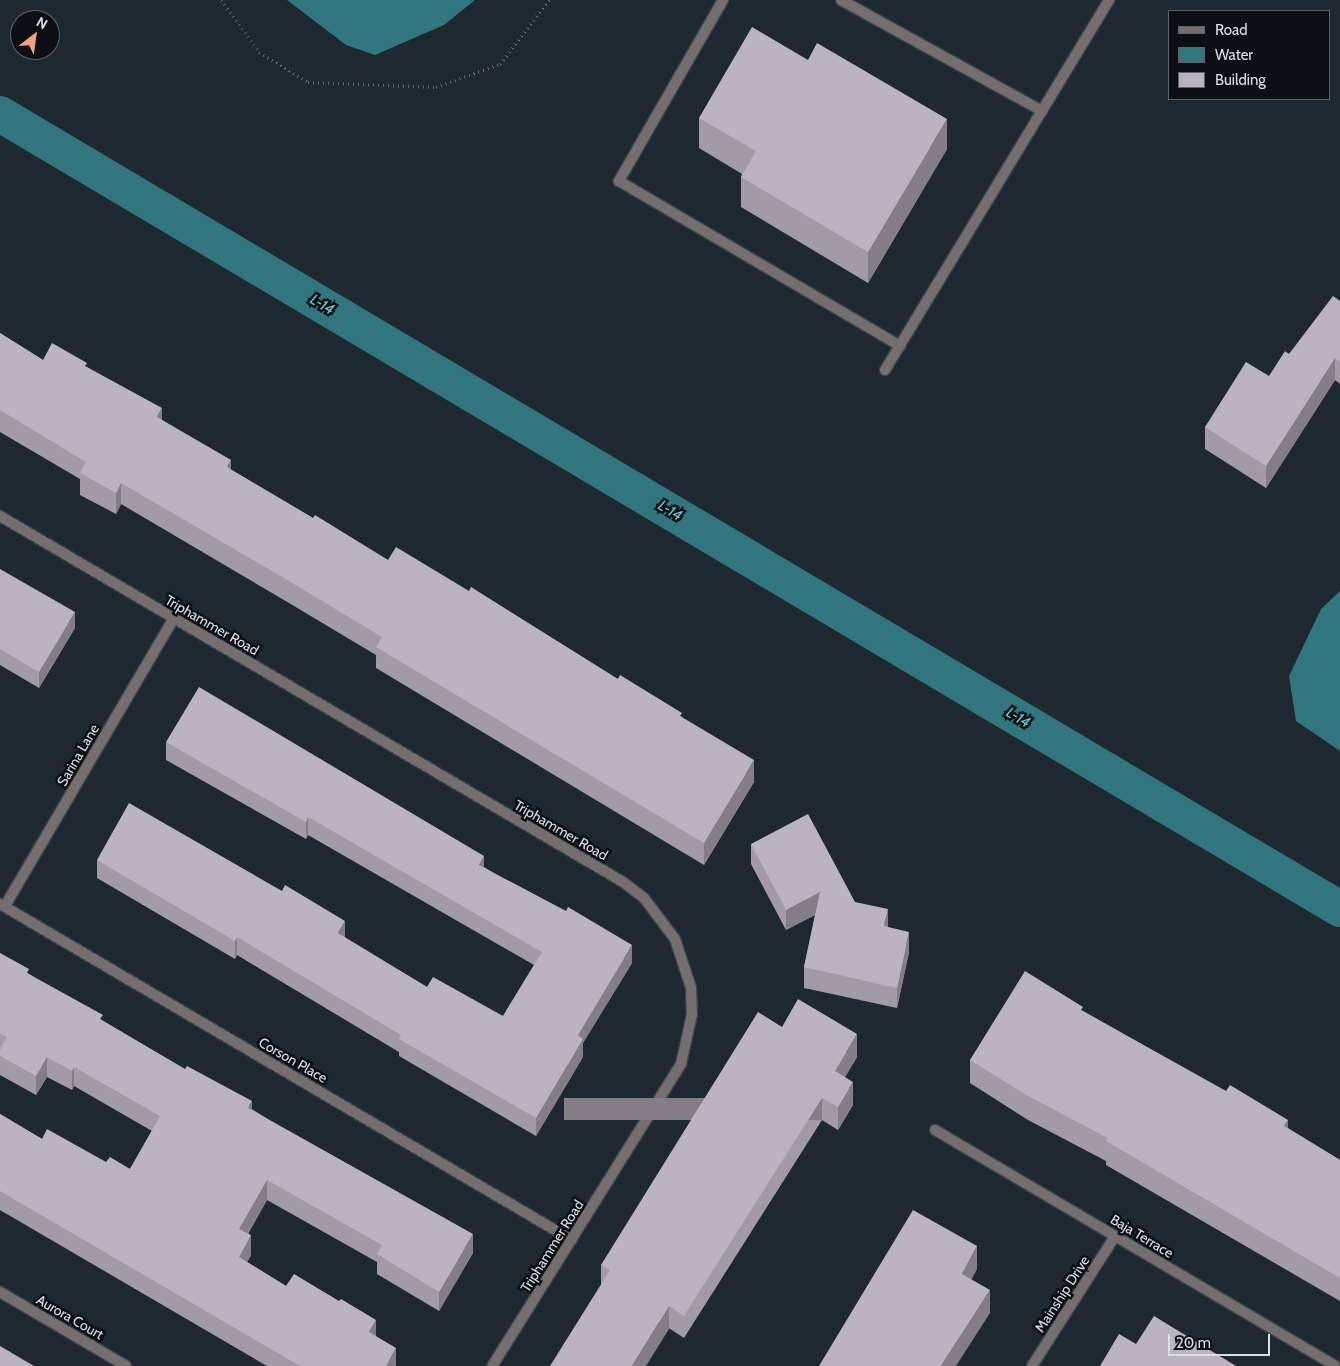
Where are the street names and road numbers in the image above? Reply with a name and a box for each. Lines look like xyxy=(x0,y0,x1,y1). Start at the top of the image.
street label: Triphammer Road xyxy=(162,591,262,659)
street label: Sarina Lane xyxy=(54,721,102,789)
street label: Triphammer Road xyxy=(511,796,611,864)
street label: Corson Place xyxy=(256,1034,330,1086)
street label: Triphammer Road xyxy=(517,1197,587,1295)
street label: Baja Terrace xyxy=(1108,1211,1176,1261)
street label: Mainship Drive xyxy=(1031,1253,1093,1335)
street label: Aurora Court xyxy=(34,1291,106,1343)

